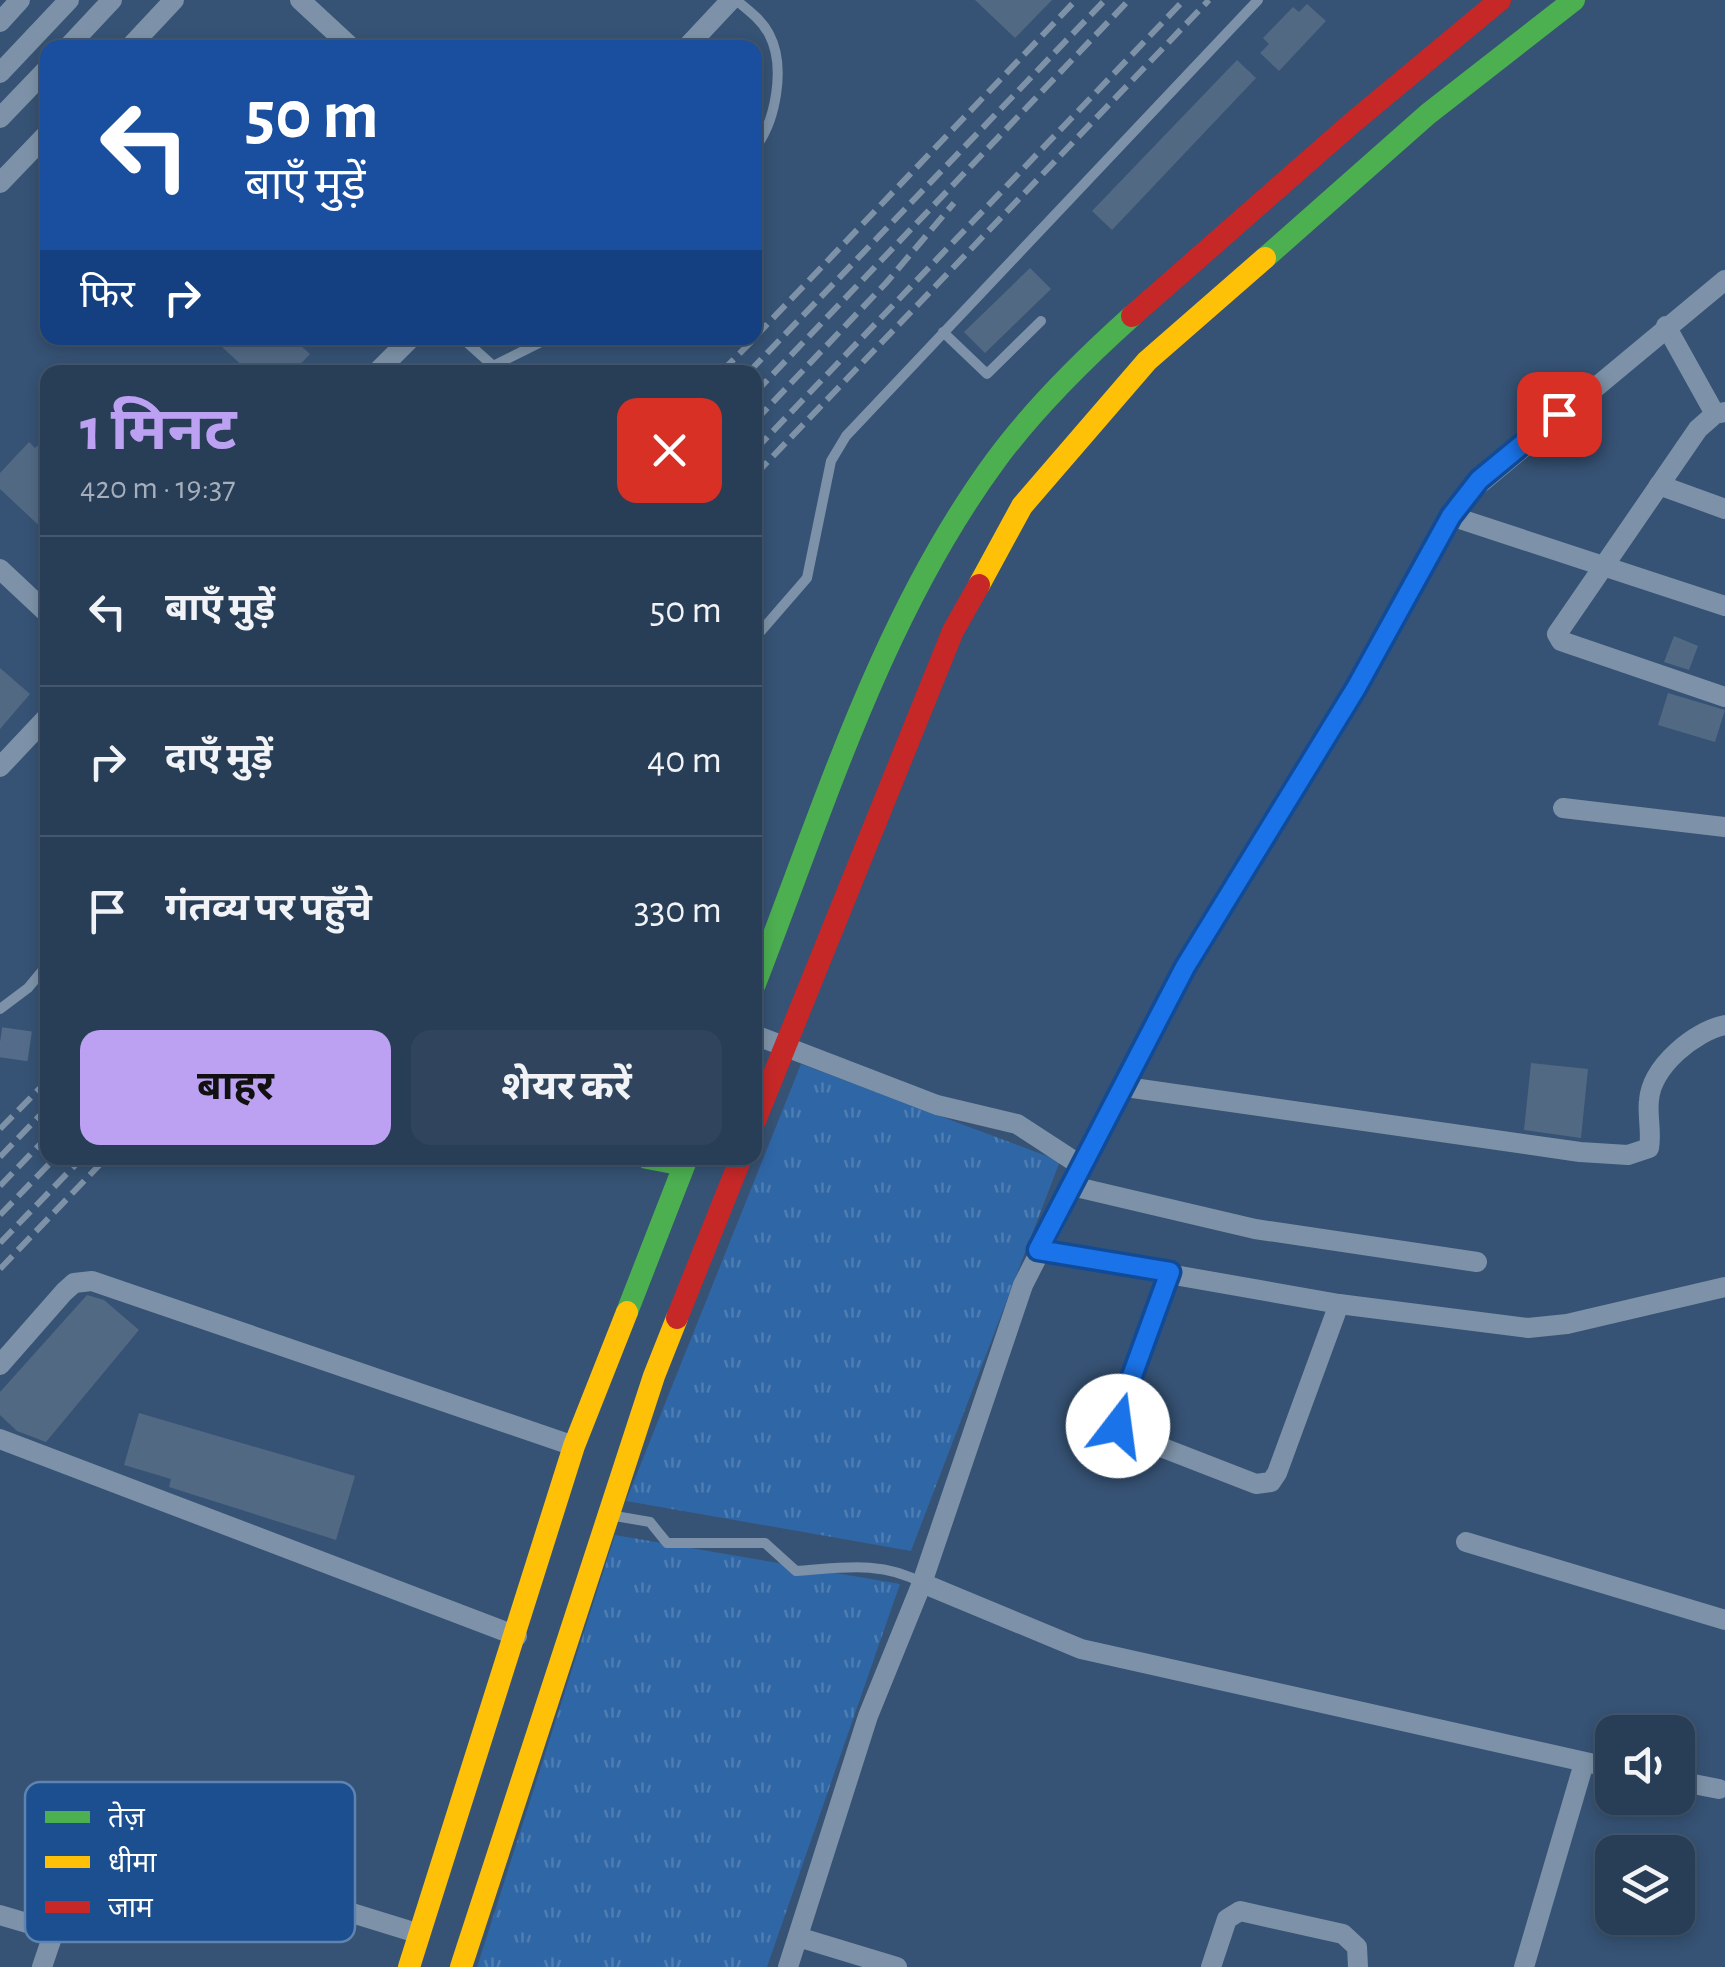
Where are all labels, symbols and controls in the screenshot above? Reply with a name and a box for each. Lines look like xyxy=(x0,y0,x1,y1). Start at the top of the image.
icon: left xyxy=(80,80,210,210)
text: 50 m xyxy=(245,81,379,151)
text: बाएँ मुड़ें xyxy=(245,163,366,208)
icon: right xyxy=(155,270,210,325)
text: फिर xyxy=(80,277,135,315)
pin xyxy=(1517,372,1602,457)
icon: arrive xyxy=(1532,387,1587,442)
button: close xyxy=(617,398,722,503)
text: 1 मिनट xyxy=(80,401,237,461)
text: 420 m · 19:37 xyxy=(80,472,236,504)
icon: left xyxy=(80,584,135,639)
text: बाएँ मुड़ें xyxy=(165,590,275,628)
text: 50 m xyxy=(649,592,722,630)
icon: right xyxy=(80,734,135,789)
text: दाएँ मुड़ें xyxy=(165,740,273,778)
text: 40 m xyxy=(647,742,722,780)
icon: arrive xyxy=(80,884,135,939)
text: गंतव्य पर पहुँचे xyxy=(165,890,372,928)
text: 330 m xyxy=(634,892,722,930)
button: बाहर xyxy=(80,1030,391,1145)
button: शेयर करें xyxy=(411,1030,722,1145)
position arrow xyxy=(1066,1374,1170,1478)
map controls xyxy=(1595,1715,1695,1935)
button: sound xyxy=(1595,1715,1695,1815)
legend xyxy=(25,1782,355,1942)
text: तेज़ xyxy=(108,1801,146,1833)
button: layers xyxy=(1595,1835,1695,1935)
text: धीमा xyxy=(108,1846,157,1878)
text: जाम xyxy=(108,1895,154,1923)

